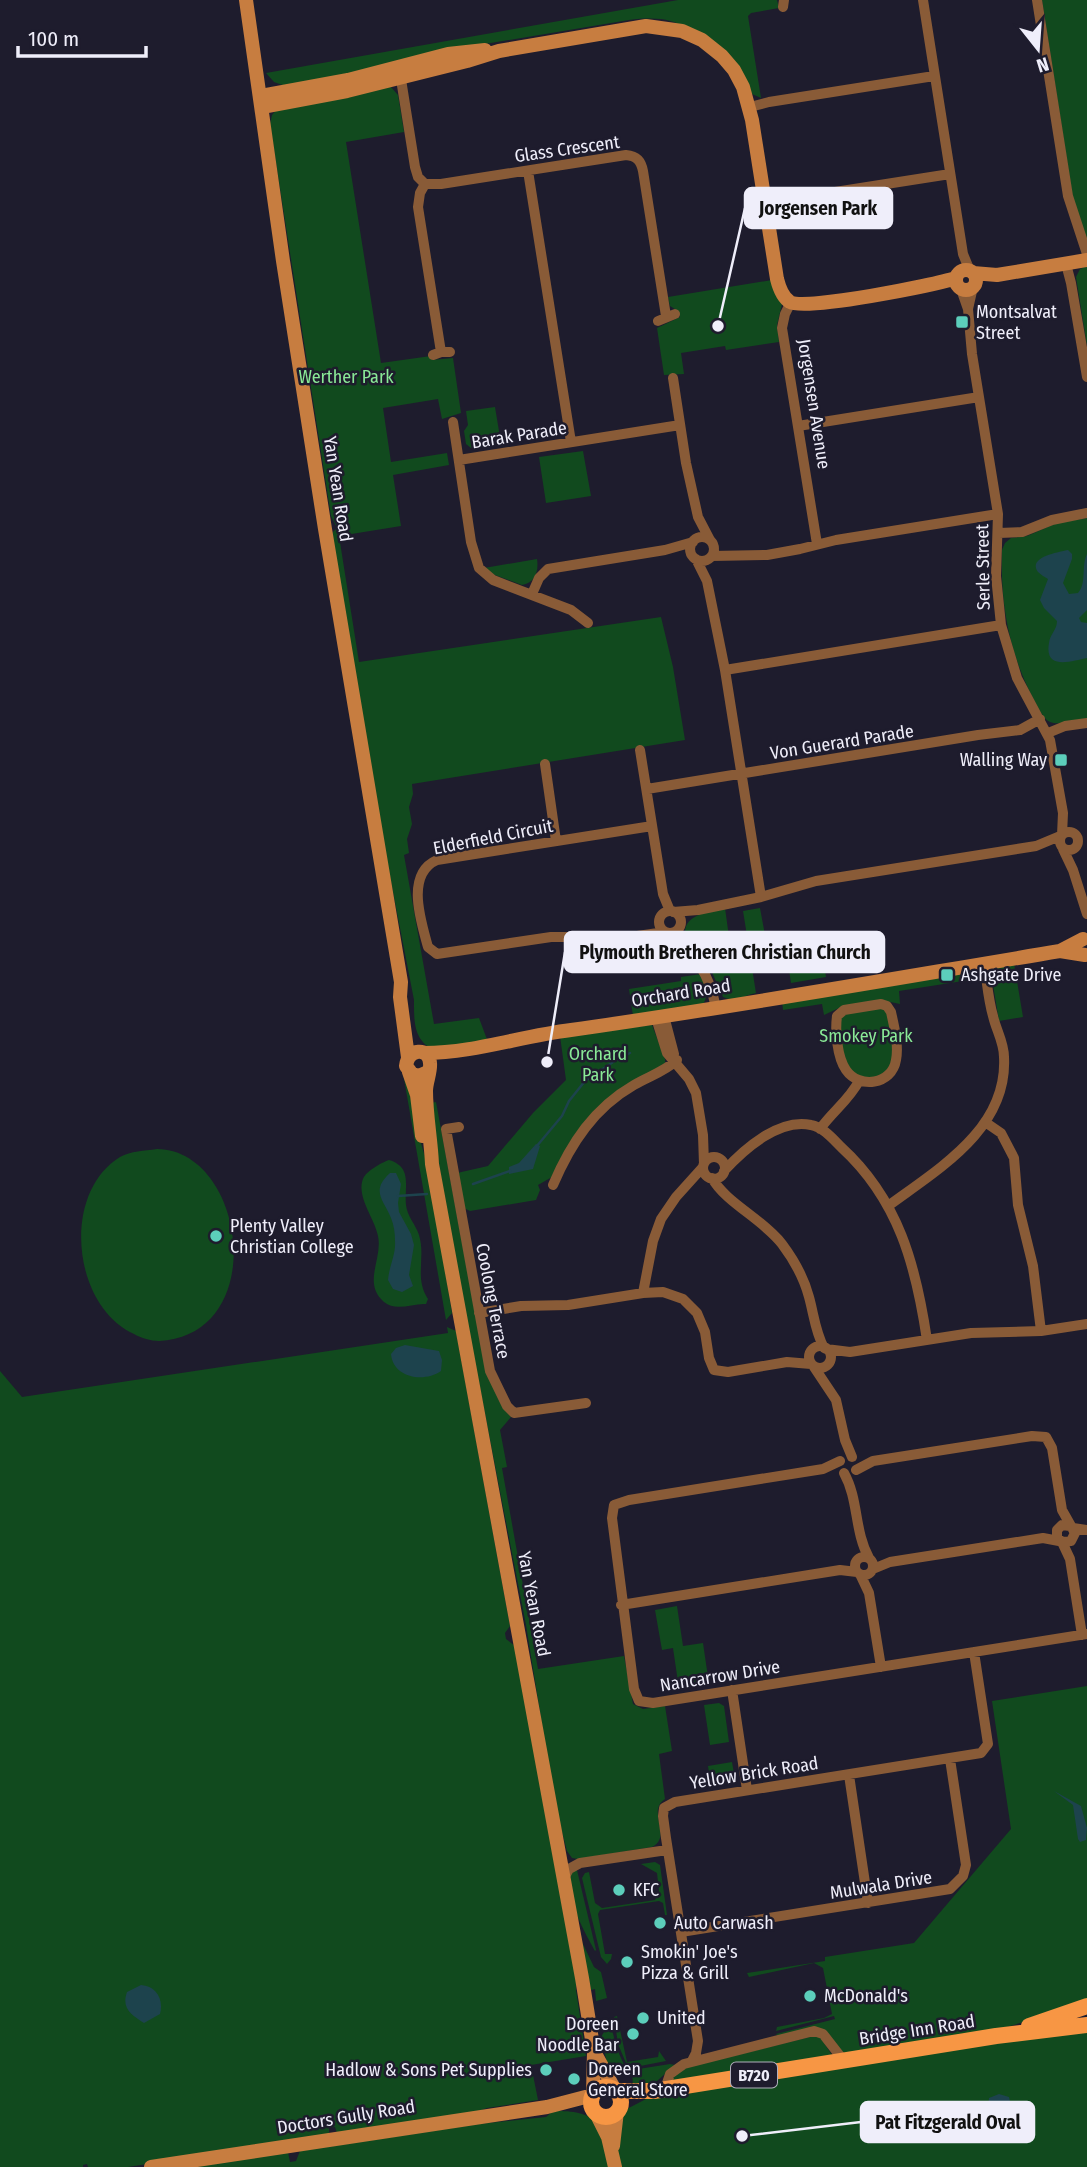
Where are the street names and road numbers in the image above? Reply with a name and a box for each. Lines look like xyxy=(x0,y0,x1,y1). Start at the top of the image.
street label: Glass Crescent xyxy=(513,131,621,167)
street label: Jorgensen Avenue xyxy=(793,337,835,471)
street label: Barak Parade xyxy=(470,417,568,453)
street label: Yan Yean Road xyxy=(319,435,357,543)
street label: Serle Street xyxy=(971,524,995,610)
street label: Von Guerard Parade xyxy=(769,720,915,764)
street label: Elderfield Circuit xyxy=(431,815,555,859)
street label: Orchard Road xyxy=(630,974,732,1012)
street label: Coolong Terrace xyxy=(471,1241,515,1361)
street label: Yan Yean Road xyxy=(513,1550,555,1658)
street label: Nancarrow Drive xyxy=(658,1656,782,1696)
street label: Yellow Brick Road xyxy=(688,1752,820,1794)
street label: Mulwala Drive xyxy=(828,1866,934,1904)
street label: Bridge Inn Road xyxy=(858,2010,976,2050)
road number: B720 xyxy=(731,2062,777,2088)
street label: Doctors Gully Road xyxy=(275,2095,417,2139)

